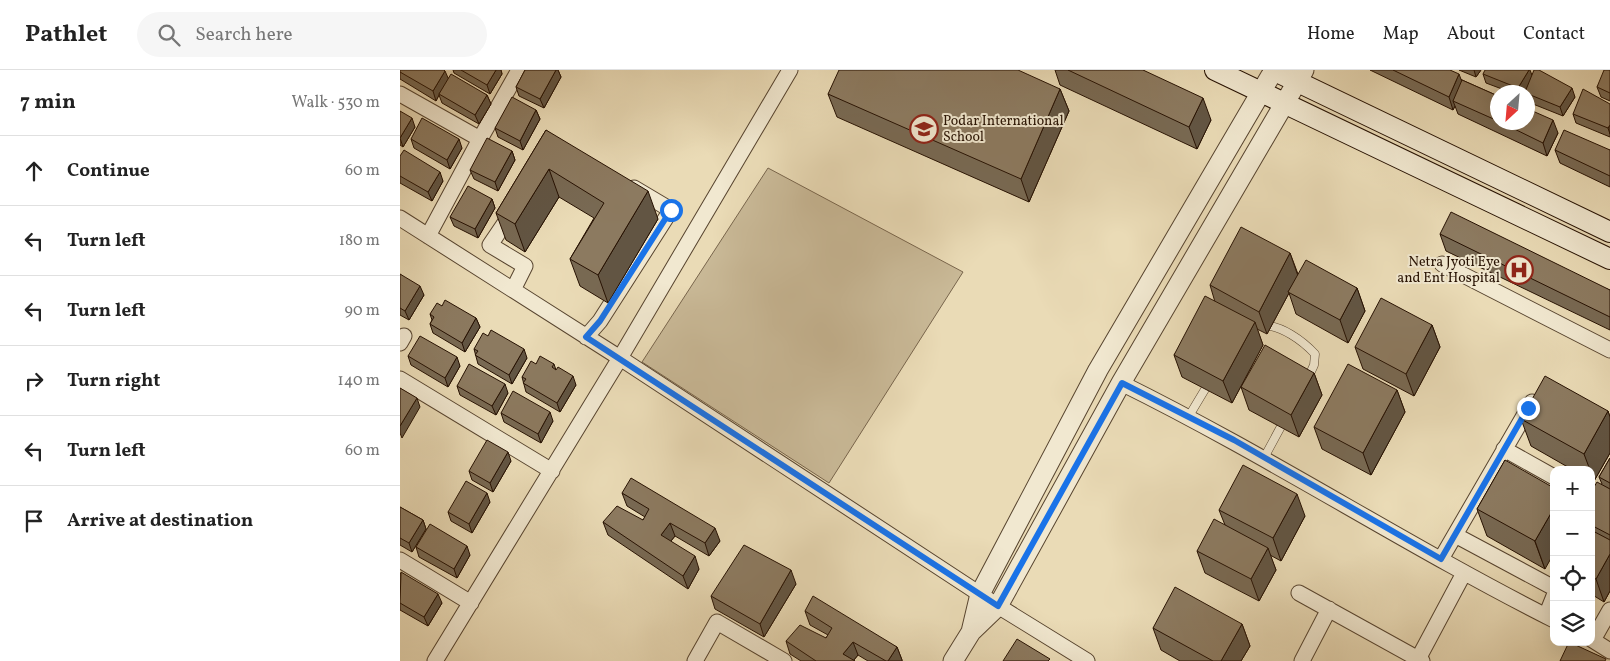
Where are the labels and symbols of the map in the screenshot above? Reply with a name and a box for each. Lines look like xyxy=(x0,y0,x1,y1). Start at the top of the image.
north arrow xyxy=(1490,85,1535,130)
place label: Podar International School xyxy=(943,112,1064,147)
school or university icon: Podar International School xyxy=(909,114,939,144)
route start xyxy=(660,199,683,222)
place label: Netra Jyoti Eye and Ent Hospital xyxy=(1397,253,1500,288)
hospital icon: Netra Jyoti Eye and Ent Hospital xyxy=(1504,255,1534,285)
route end xyxy=(1517,397,1540,420)

